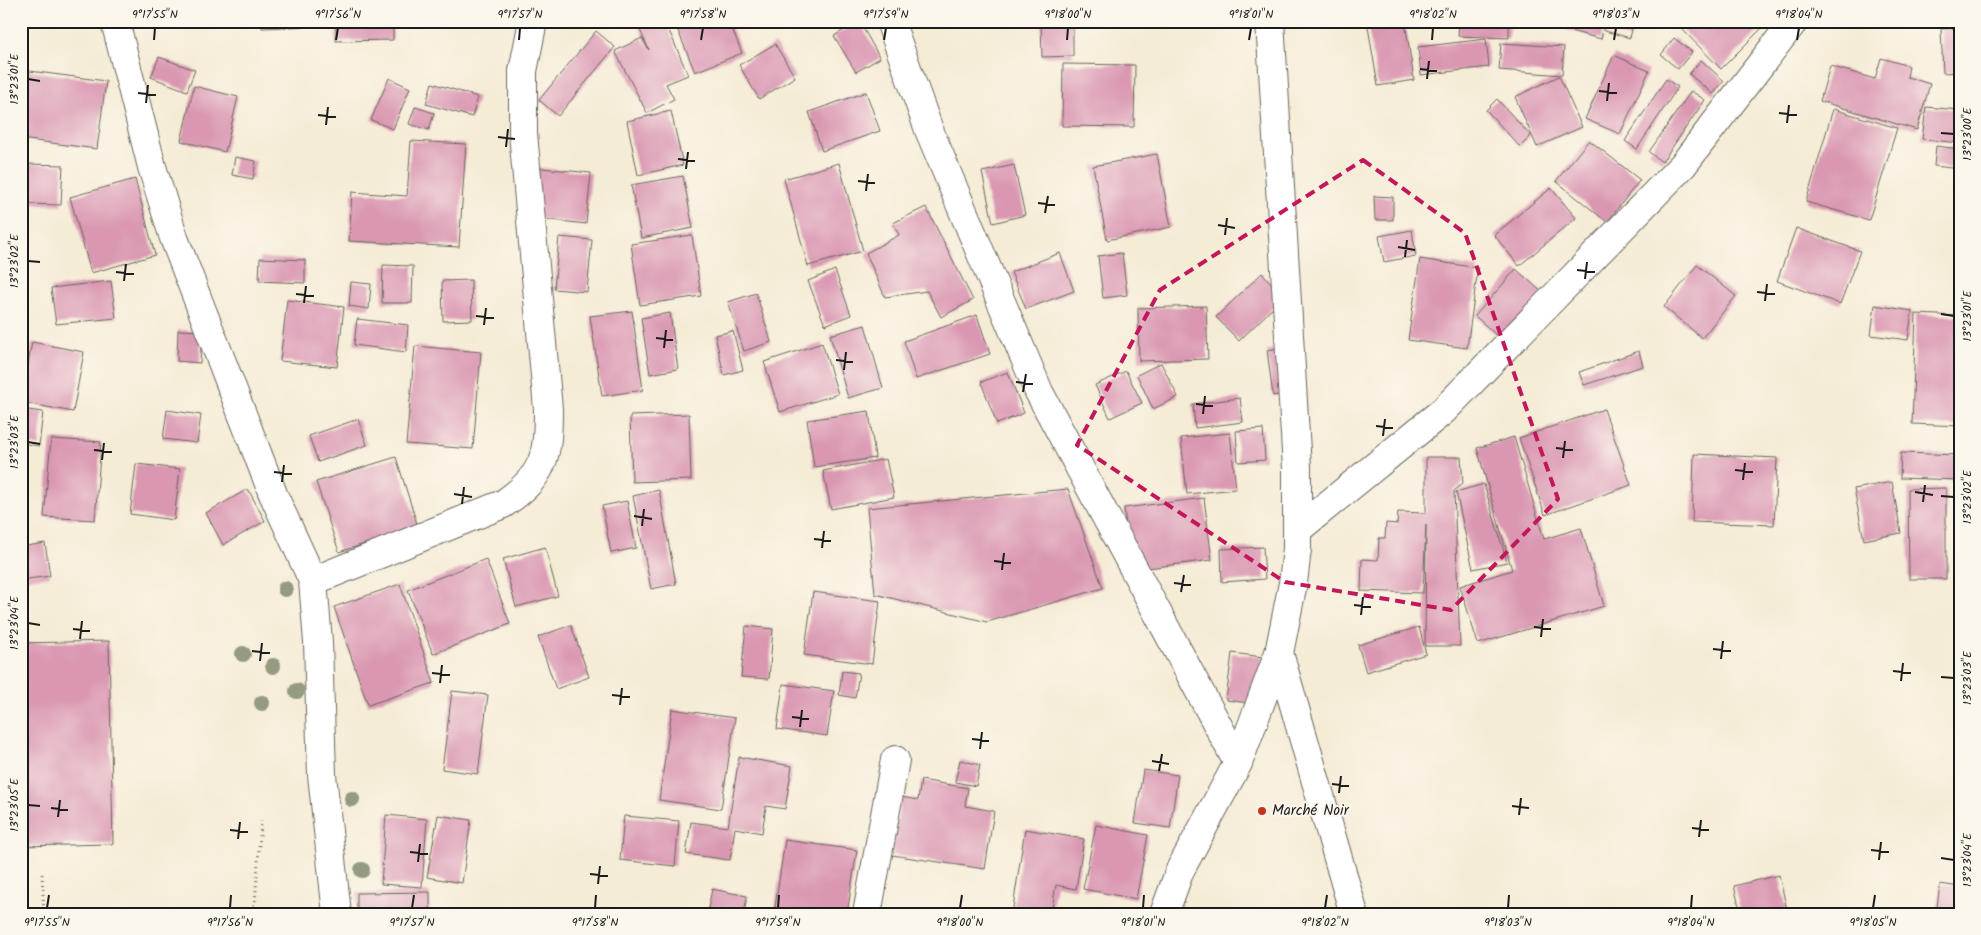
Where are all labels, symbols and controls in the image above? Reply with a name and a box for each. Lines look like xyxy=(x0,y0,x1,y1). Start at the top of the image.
text: 9°17'55"N xyxy=(132,5,178,24)
text: 9°17'56"N xyxy=(315,5,361,24)
text: 9°17'57"N xyxy=(497,5,543,24)
text: 9°17'58"N xyxy=(680,5,726,24)
text: 9°17'59"N xyxy=(863,5,909,24)
text: 9°18'00"N xyxy=(1045,5,1091,24)
text: 9°18'01"N xyxy=(1229,5,1273,24)
text: 9°18'02"N xyxy=(1409,5,1457,24)
text: 9°18'03"N xyxy=(1592,5,1640,24)
text: 9°18'04"N xyxy=(1775,5,1823,24)
text: 13°23'01"E xyxy=(5,53,24,105)
text: 13°23'00"E xyxy=(1958,106,1977,161)
text: 13°23'02"E xyxy=(5,233,24,288)
text: 13°23'01"E xyxy=(1958,290,1977,342)
text: 13°23'03"E xyxy=(5,414,24,469)
text: 13°23'02"E xyxy=(1958,469,1977,524)
text: 13°23'04"E xyxy=(5,595,24,650)
text: 13°23'03"E xyxy=(1958,650,1977,705)
text: 13°23'05"E xyxy=(5,777,24,832)
place label: Marché Noir xyxy=(1272,799,1350,823)
marker: Marché Noir xyxy=(1256,805,1268,817)
text: 13°23'04"E xyxy=(1958,832,1977,887)
text: 9°17'55"N xyxy=(24,913,70,932)
text: 9°17'56"N xyxy=(207,913,253,932)
text: 9°17'57"N xyxy=(389,913,435,932)
text: 9°17'58"N xyxy=(572,913,618,932)
text: 9°17'59"N xyxy=(755,913,801,932)
text: 9°18'00"N xyxy=(937,913,983,932)
text: 9°18'01"N xyxy=(1121,913,1165,932)
text: 9°18'02"N xyxy=(1301,913,1349,932)
text: 9°18'03"N xyxy=(1484,913,1532,932)
text: 9°18'04"N xyxy=(1667,913,1715,932)
text: 9°18'05"N xyxy=(1849,913,1897,932)

